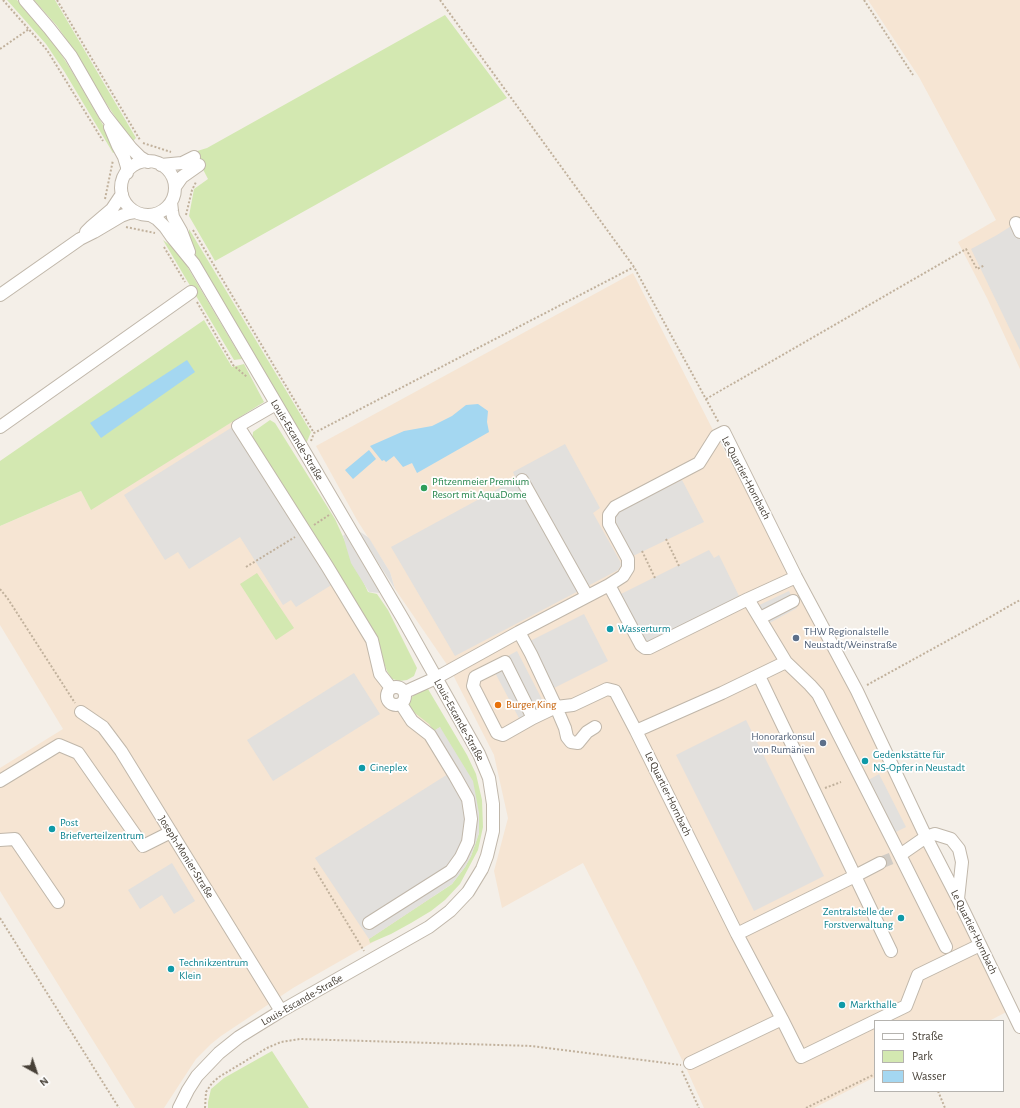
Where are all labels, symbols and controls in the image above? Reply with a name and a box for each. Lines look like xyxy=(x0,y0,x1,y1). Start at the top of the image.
street label: Louis-Escande-Straße xyxy=(268,397,326,483)
street label: Le Quartier-Hornbach xyxy=(718,434,774,522)
place label: Pfitzenmeier Premium Resort mit AquaDome xyxy=(432,475,529,501)
marker: Pfitzenmeier Premium Resort mit AquaDome xyxy=(419,483,429,493)
place label: Wasserturm xyxy=(618,622,670,636)
marker: Wasserturm xyxy=(605,624,615,634)
place label: THW Regionalstelle Neustadt/Weinstraße xyxy=(804,625,897,651)
marker: THW Regionalstelle Neustadt/Weinstraße xyxy=(791,633,801,643)
street label: Louis-Escande-Straße xyxy=(431,677,487,763)
place label: Burger King xyxy=(506,698,556,712)
marker: Burger King xyxy=(493,700,503,710)
place label: Honorarkonsul von Rumänien xyxy=(751,730,815,756)
marker: Honorarkonsul von Rumänien xyxy=(818,738,828,748)
place label: Gedenkstätte für NS-Opfer in Neustadt xyxy=(873,748,965,774)
street label: Le Quartier-Hornbach xyxy=(642,750,694,838)
marker: Gedenkstätte für NS-Opfer in Neustadt xyxy=(860,756,870,766)
place label: Cineplex xyxy=(370,761,407,775)
marker: Cineplex xyxy=(357,763,367,773)
street label: Joseph-Monier-Straße xyxy=(155,814,217,900)
place label: Post Briefverteilzentrum xyxy=(60,816,144,842)
marker: Post Briefverteilzentrum xyxy=(47,824,57,834)
street label: Le Quartier-Hornbach xyxy=(948,888,1000,976)
place label: Zentralstelle der Forstverwaltung xyxy=(823,905,893,931)
marker: Zentralstelle der Forstverwaltung xyxy=(896,913,906,923)
place label: Technikzentrum Klein xyxy=(179,956,248,982)
marker: Technikzentrum Klein xyxy=(166,964,176,974)
street label: Louis-Escande-Straße xyxy=(259,971,345,1029)
place label: Markthalle xyxy=(850,998,897,1012)
marker: Markthalle xyxy=(837,1000,847,1010)
legend xyxy=(874,1020,1004,1092)
text: Straße xyxy=(912,1030,943,1042)
text: Park xyxy=(912,1050,933,1062)
north arrow xyxy=(16,1052,56,1092)
text: Wasser xyxy=(912,1070,946,1082)
text: N xyxy=(38,1075,51,1088)

